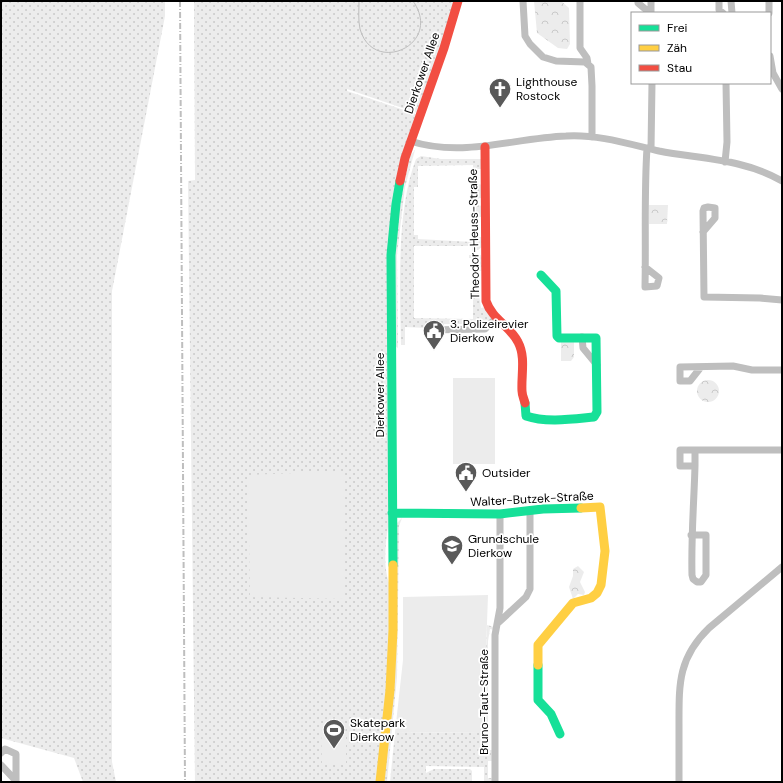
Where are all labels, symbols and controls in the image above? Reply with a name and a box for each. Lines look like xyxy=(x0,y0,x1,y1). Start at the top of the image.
legend xyxy=(631,12,771,84)
text: Frei xyxy=(667,20,687,36)
street label: Dierkower Allee xyxy=(401,30,443,116)
text: Zäh xyxy=(667,40,687,56)
text: Stau xyxy=(667,60,692,76)
place label: Lighthouse Rostock xyxy=(516,74,577,104)
church icon: Lighthouse Rostock xyxy=(487,76,513,109)
street label: Theodor-Heuss-Straße xyxy=(465,168,483,300)
place label: 3. Polizeirevier Dierkow xyxy=(450,316,529,346)
public building icon: 3. Polizeirevier Dierkow xyxy=(421,318,447,351)
street label: Dierkower Allee xyxy=(372,352,388,438)
public building icon: Outsider xyxy=(453,460,479,493)
place label: Outsider xyxy=(482,465,531,481)
street label: Walter-Butzek-Straße xyxy=(470,488,594,510)
place label: Grundschule Dierkow xyxy=(468,531,539,561)
school or university icon: Grundschule Dierkow xyxy=(439,533,465,566)
street label: Bruno-Taut-Straße xyxy=(476,649,492,755)
place label: Skatepark Dierkow xyxy=(350,715,405,745)
sports icon: Skatepark Dierkow xyxy=(321,717,347,750)

